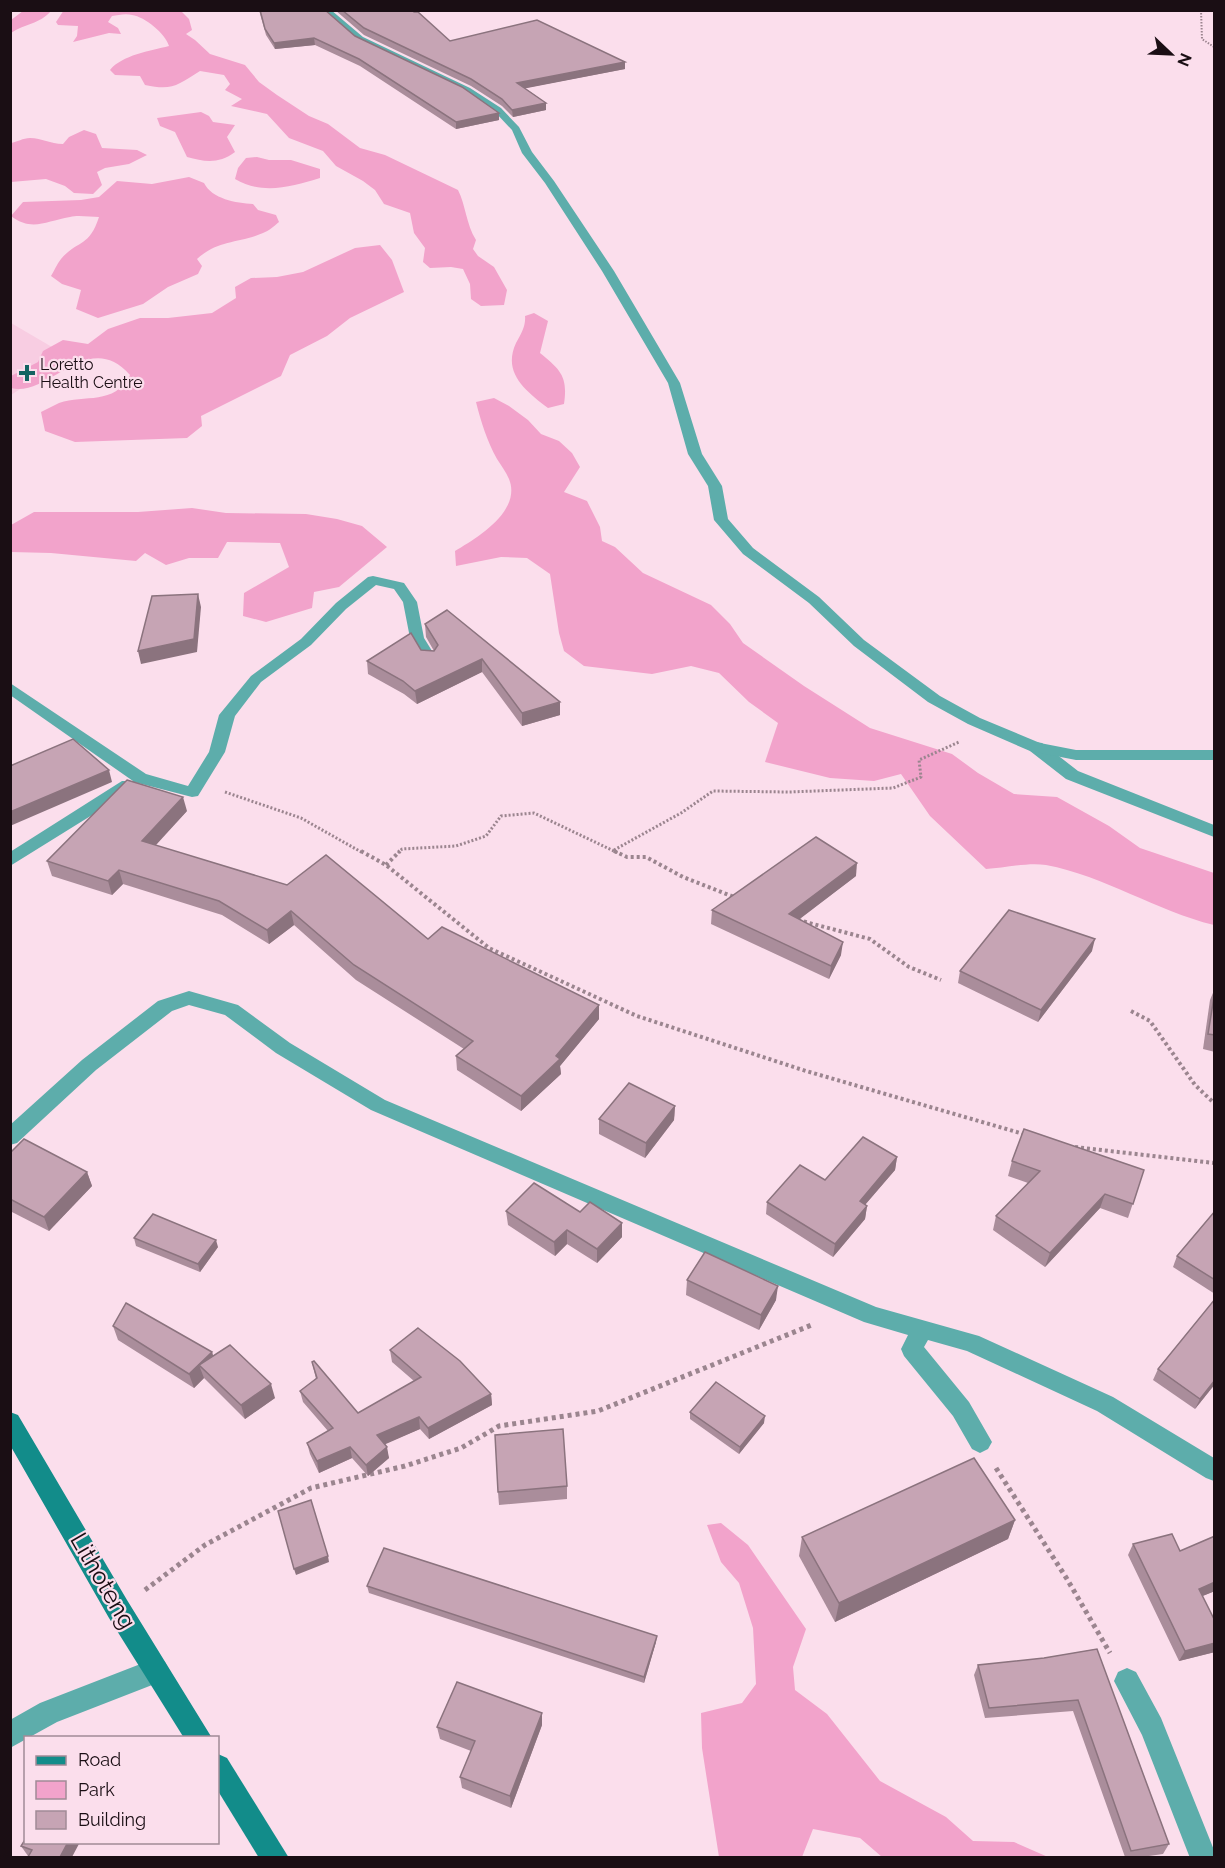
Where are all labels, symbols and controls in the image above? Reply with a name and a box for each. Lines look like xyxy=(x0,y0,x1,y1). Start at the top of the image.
north arrow xyxy=(1141,24,1201,84)
text: N xyxy=(1173,50,1195,69)
place label: Loretto Health Centre xyxy=(40,355,143,392)
marker: Loretto Health Centre xyxy=(18,364,36,382)
street label: Lithoteng xyxy=(64,1528,143,1634)
legend xyxy=(24,1736,219,1844)
text: Road xyxy=(78,1749,121,1770)
text: Park xyxy=(78,1779,115,1800)
text: Building xyxy=(78,1809,146,1830)

